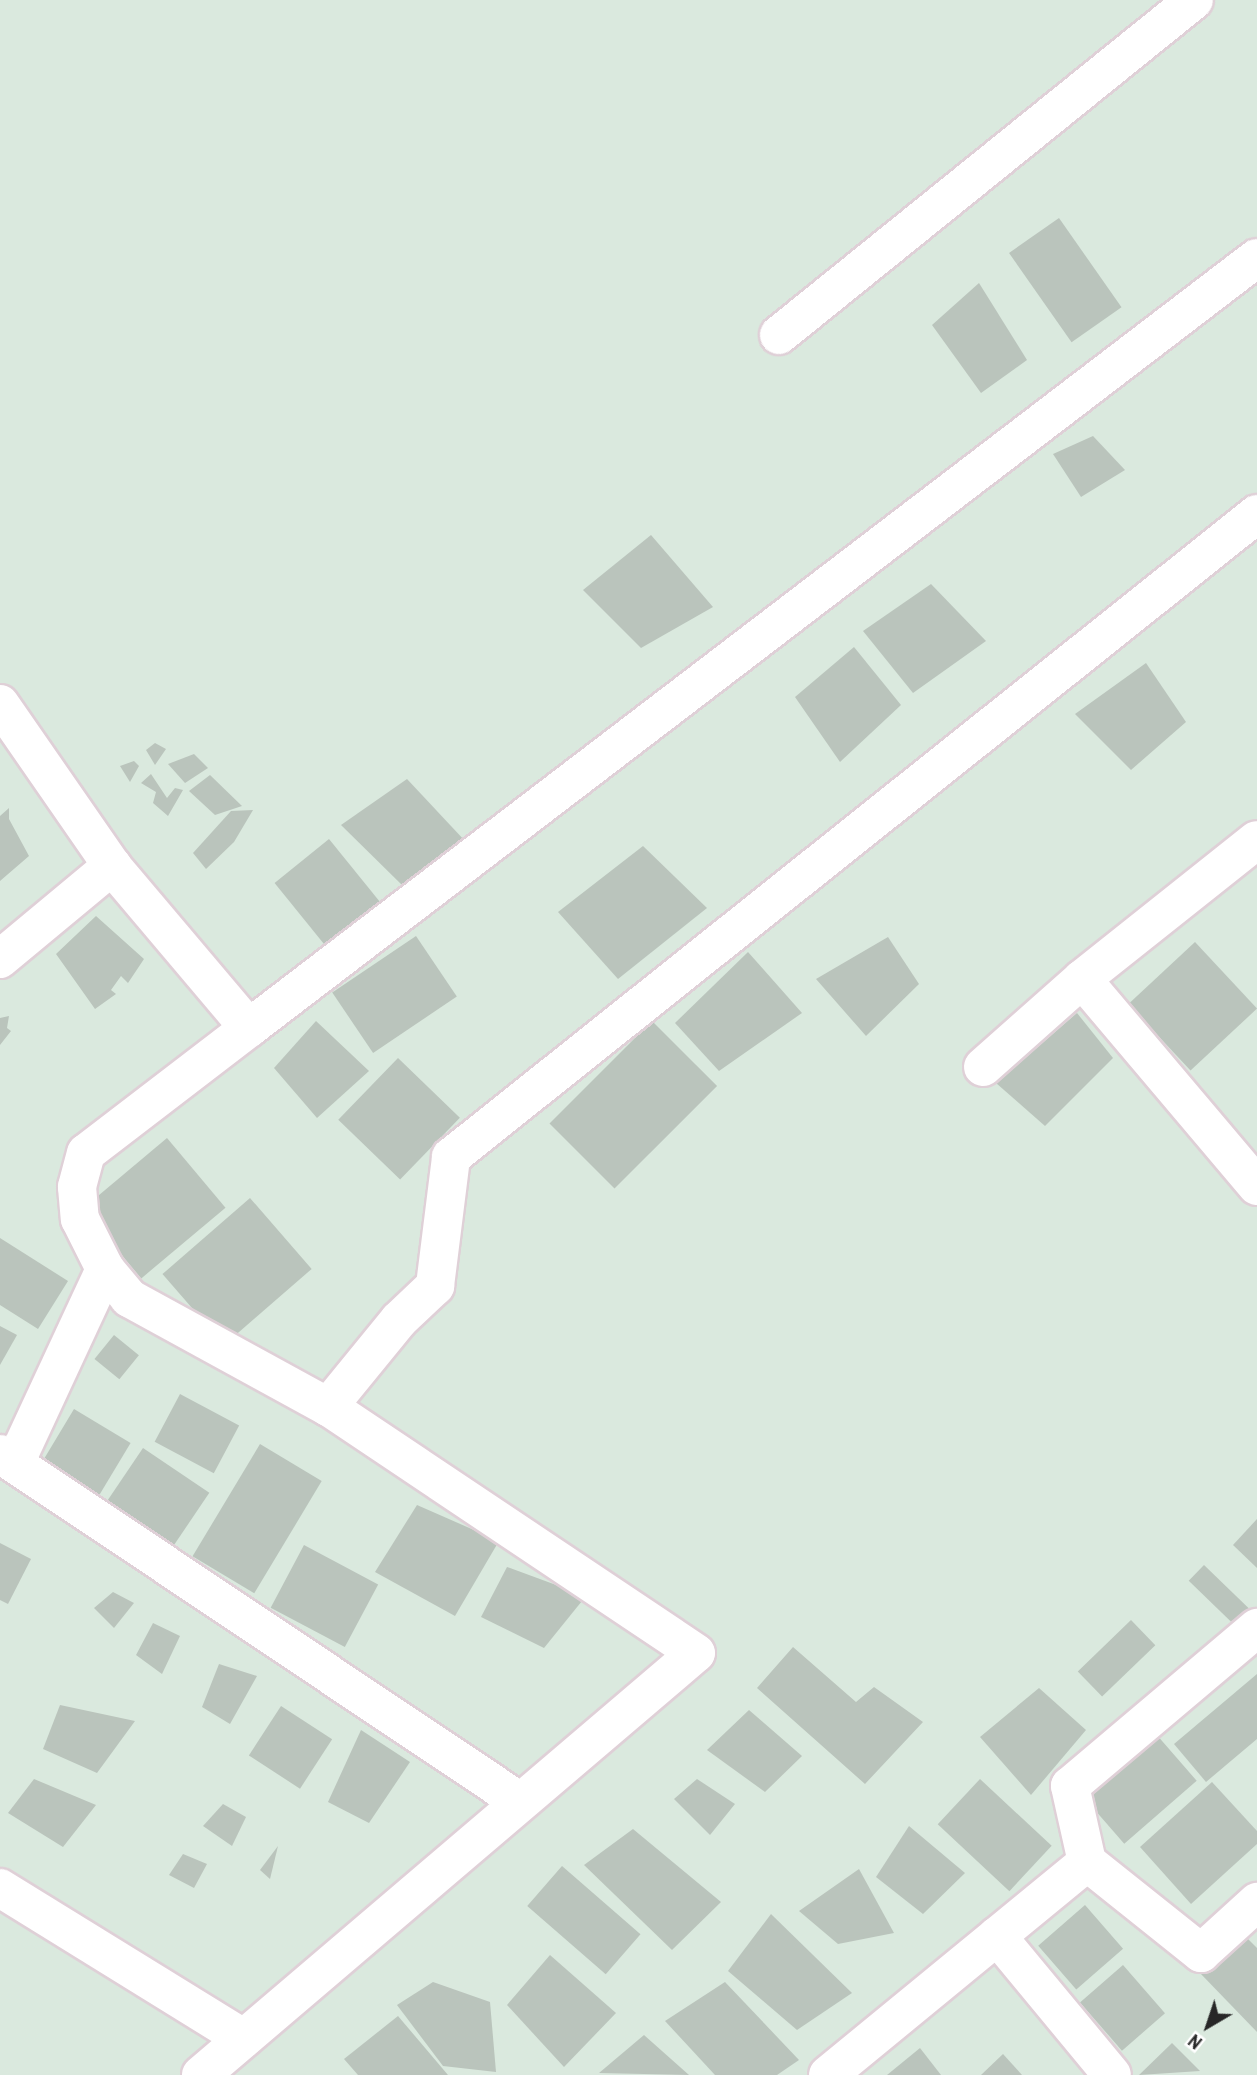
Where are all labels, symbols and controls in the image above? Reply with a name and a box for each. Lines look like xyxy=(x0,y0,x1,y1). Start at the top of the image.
north arrow xyxy=(1173,1991,1243,2061)
text: N xyxy=(1182,2029,1207,2056)

